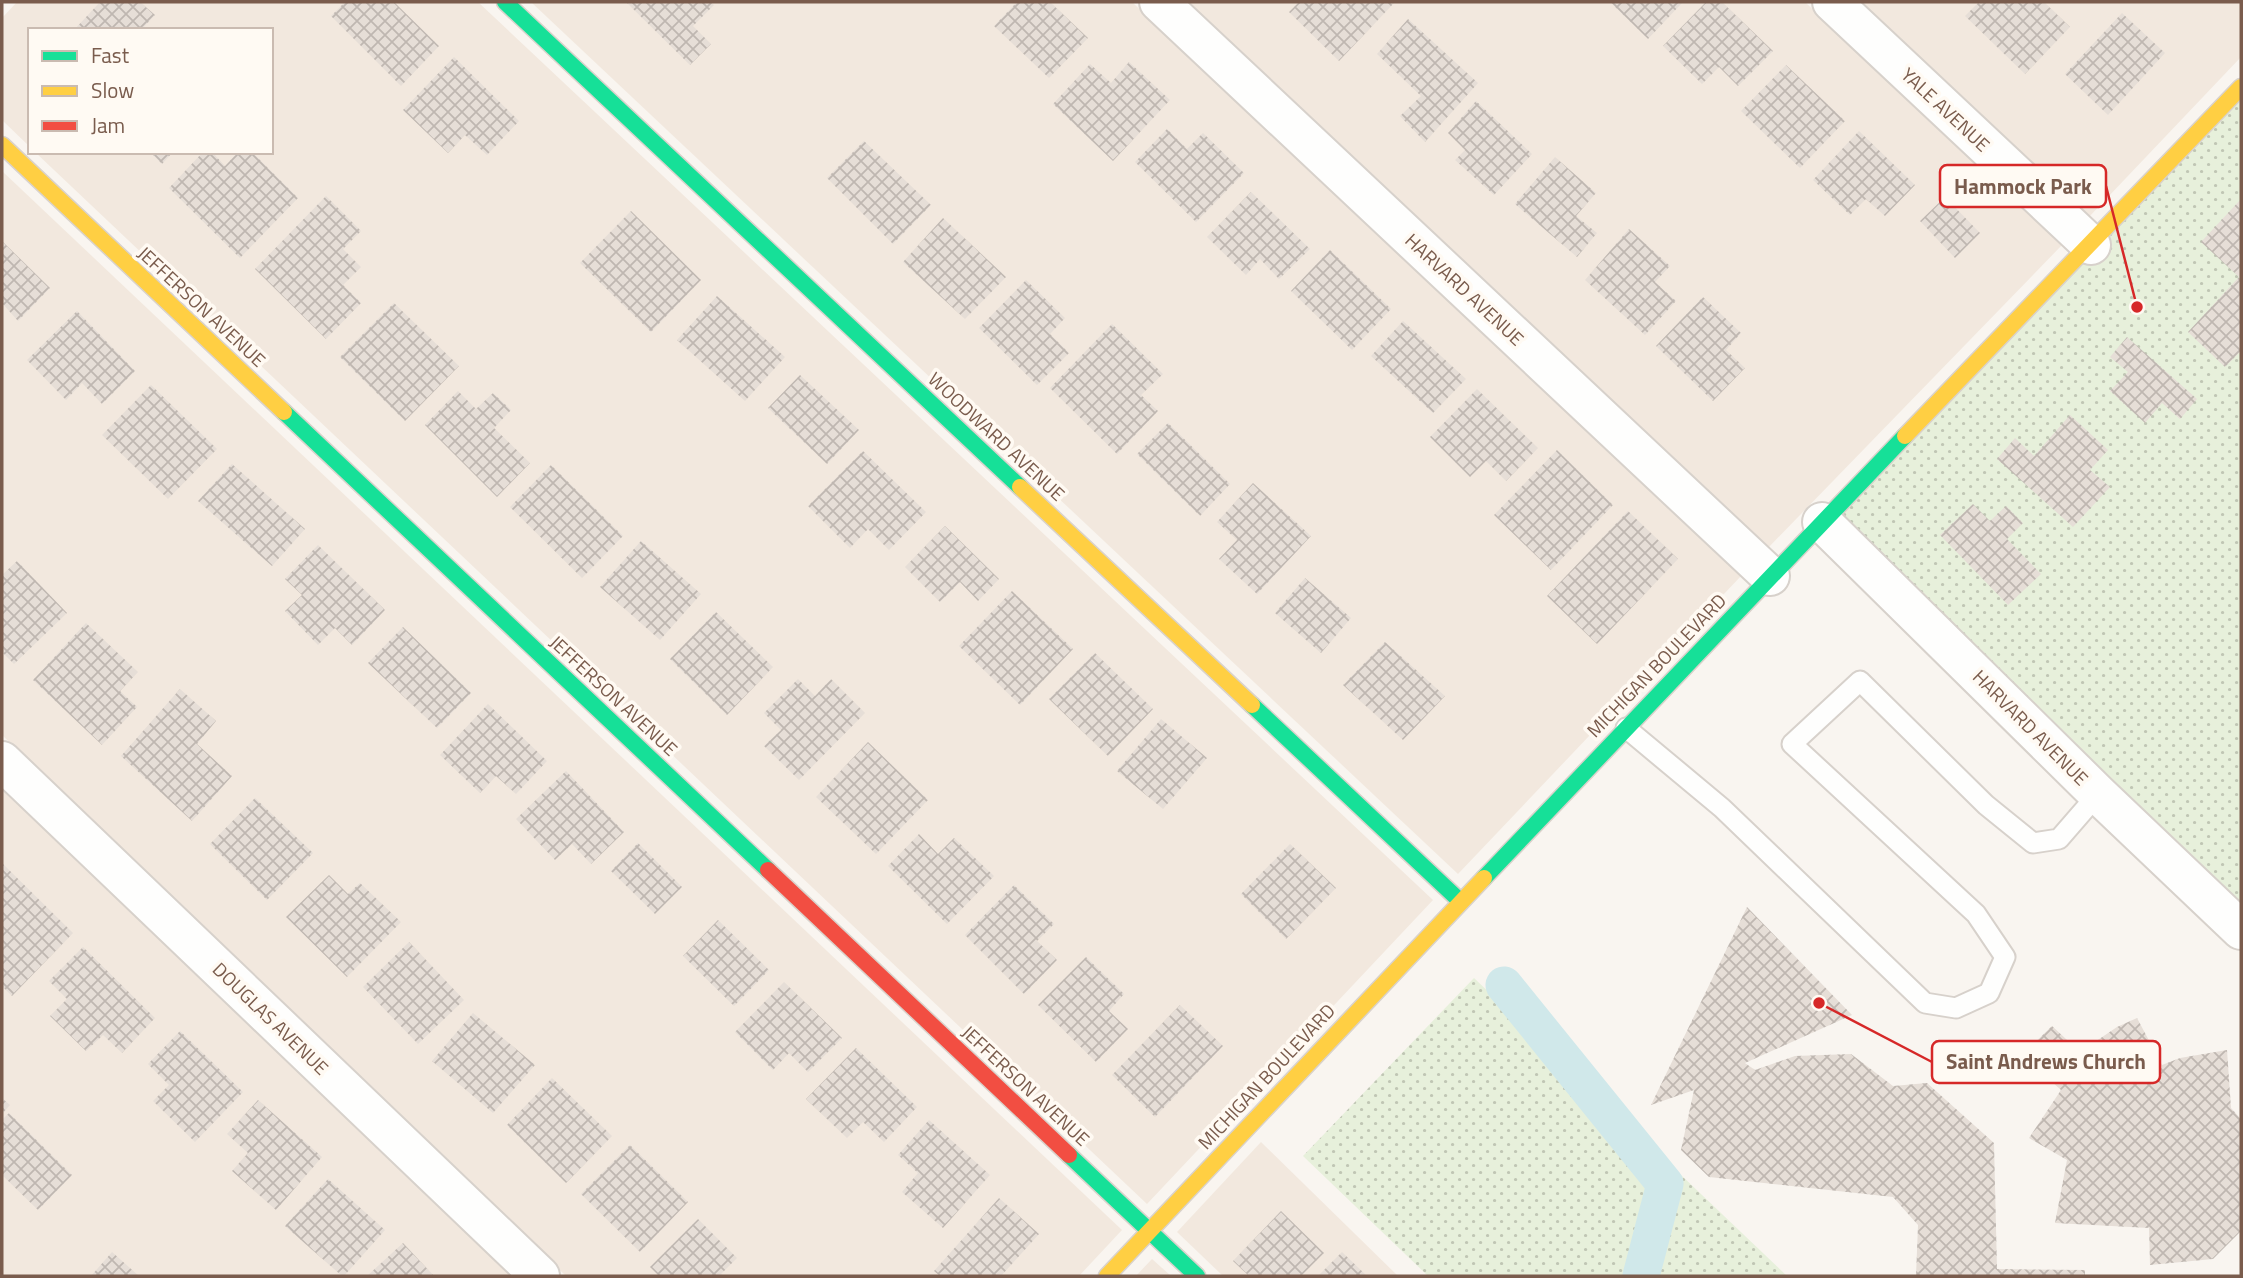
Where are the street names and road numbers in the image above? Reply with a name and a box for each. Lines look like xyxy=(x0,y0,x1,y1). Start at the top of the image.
street label: YALE AVENUE xyxy=(1895,60,1997,158)
street label: HARVARD AVENUE xyxy=(1399,226,1531,352)
street label: JEFFERSON AVENUE xyxy=(131,239,273,373)
street label: WOODWARD AVENUE xyxy=(922,365,1072,507)
street label: MICHIGAN BOULEVARD xyxy=(1579,586,1733,744)
street label: JEFFERSON AVENUE xyxy=(543,628,685,762)
street label: HARVARD AVENUE xyxy=(1966,662,2096,792)
street label: DOUGLAS AVENUE xyxy=(206,955,336,1081)
street label: MICHIGAN BOULEVARD xyxy=(1190,996,1342,1156)
street label: JEFFERSON AVENUE xyxy=(955,1018,1097,1152)

